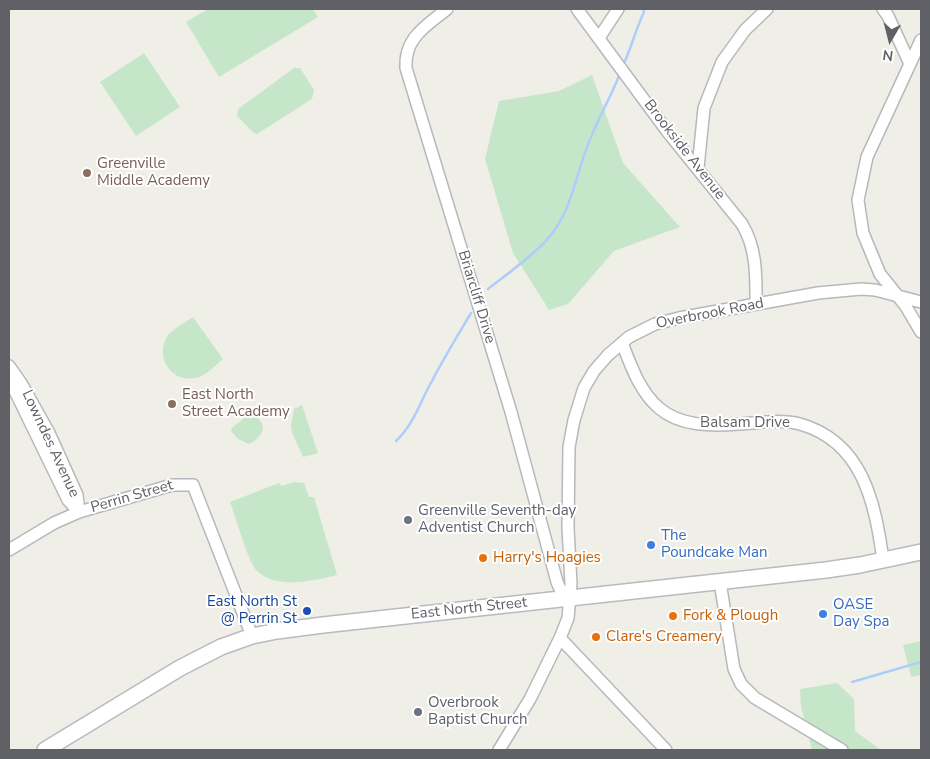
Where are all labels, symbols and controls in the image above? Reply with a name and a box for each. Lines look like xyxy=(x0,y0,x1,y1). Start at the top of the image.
north arrow xyxy=(865,15,915,65)
text: N xyxy=(881,45,894,65)
street label: Brookside Avenue xyxy=(639,96,729,204)
place label: Greenville Middle Academy xyxy=(97,155,210,190)
marker: Greenville Middle Academy xyxy=(81,167,93,179)
street label: Briarcliff Drive xyxy=(453,248,499,346)
street label: Overbrook Road xyxy=(655,295,765,333)
place label: East North Street Academy xyxy=(182,386,290,421)
street label: Lowndes Avenue xyxy=(17,388,83,500)
marker: East North Street Academy xyxy=(166,398,178,410)
street label: Balsam Drive xyxy=(700,414,790,432)
street label: Perrin Street xyxy=(89,477,175,517)
place label: Greenville Seventh-day Adventist Church xyxy=(418,502,576,537)
marker: Greenville Seventh-day Adventist Church xyxy=(402,514,414,526)
place label: The Poundcake Man xyxy=(661,527,767,562)
marker: The Poundcake Man xyxy=(645,539,657,551)
place label: Harry's Hoagies xyxy=(493,549,601,567)
marker: Harry's Hoagies xyxy=(477,552,489,564)
place label: East North St @ Perrin St xyxy=(207,593,297,628)
street label: East North Street xyxy=(410,594,528,624)
place label: OASE Day Spa xyxy=(833,596,889,631)
marker: East North St @ Perrin St xyxy=(301,605,313,617)
place label: Fork & Plough xyxy=(683,607,778,625)
marker: OASE Day Spa xyxy=(817,608,829,620)
marker: Fork & Plough xyxy=(667,610,679,622)
place label: Clare's Creamery xyxy=(606,628,722,646)
marker: Clare's Creamery xyxy=(590,631,602,643)
place label: Overbrook Baptist Church xyxy=(428,694,528,729)
marker: Overbrook Baptist Church xyxy=(412,706,424,718)

